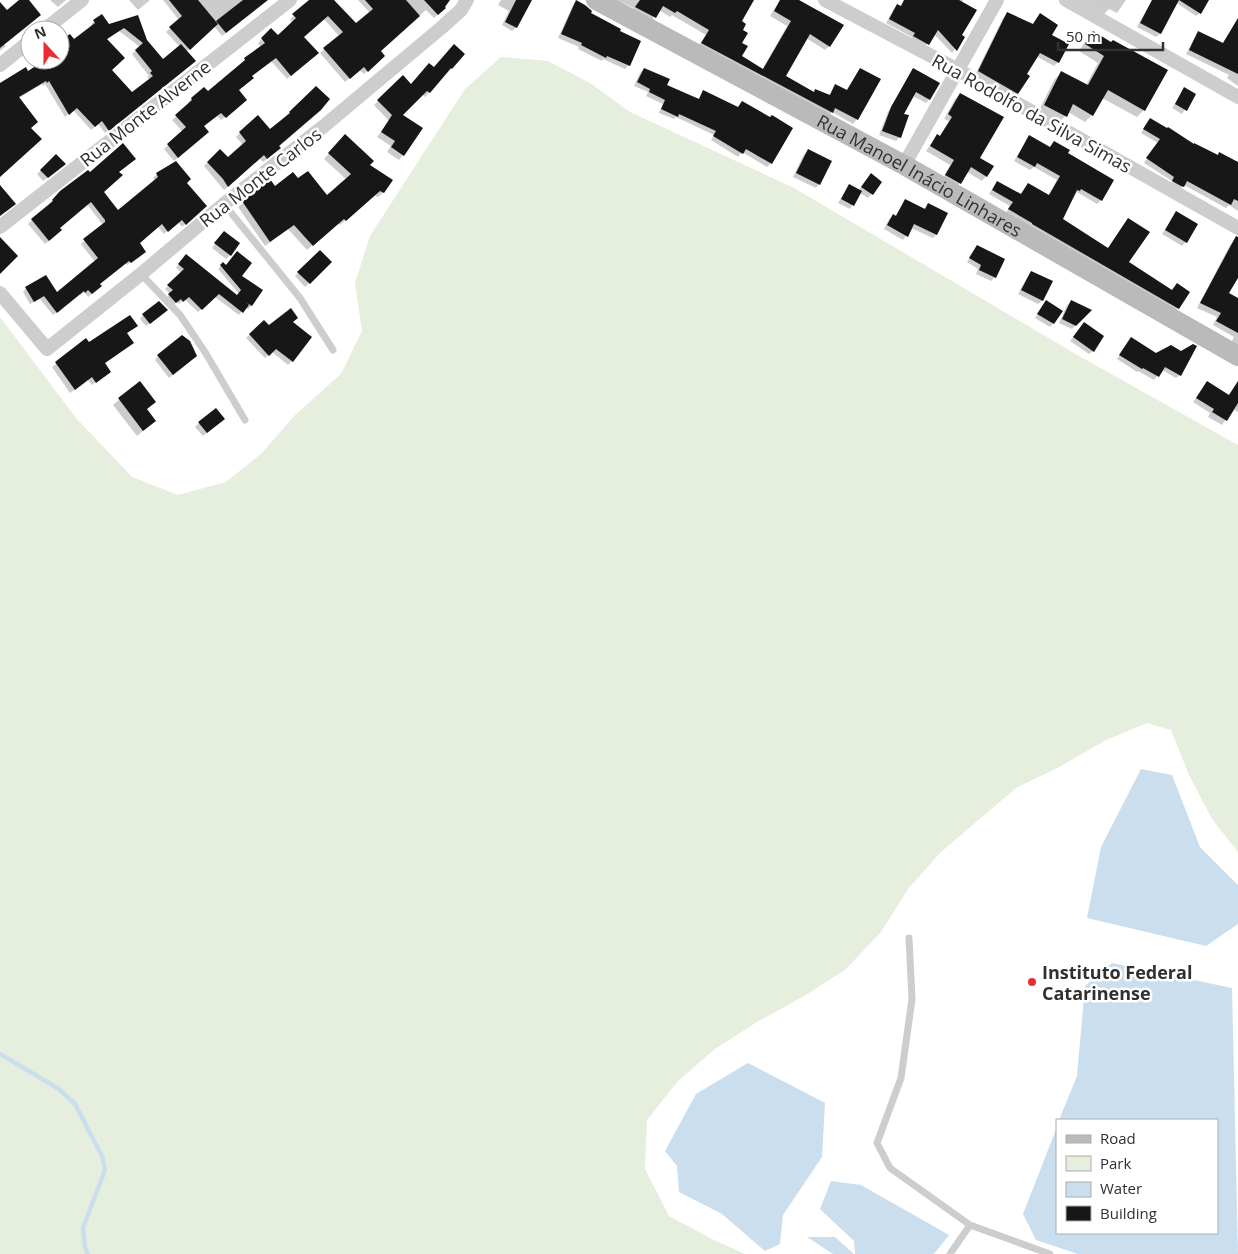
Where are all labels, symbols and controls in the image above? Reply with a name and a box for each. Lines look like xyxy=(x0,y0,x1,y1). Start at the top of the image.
north arrow xyxy=(20,20,70,70)
scale bar xyxy=(1058,20,1163,52)
text: N xyxy=(31,21,49,43)
text: 50 m xyxy=(1066,26,1101,46)
street label: Rua Rodolfo da Silva Simas xyxy=(928,48,1136,178)
street label: Rua Monte Alverne xyxy=(75,54,215,172)
street label: Rua Manoel Inácio Linhares xyxy=(813,109,1026,242)
street label: Rua Monte Carlos xyxy=(194,122,326,232)
place label: Instituto Federal Catarinense xyxy=(1042,960,1192,1005)
marker: Instituto Federal Catarinense xyxy=(1026,976,1038,988)
legend xyxy=(1056,1119,1218,1234)
text: Road xyxy=(1100,1128,1136,1148)
text: Park xyxy=(1100,1153,1131,1173)
text: Water xyxy=(1100,1178,1142,1198)
text: Building xyxy=(1100,1203,1157,1223)

